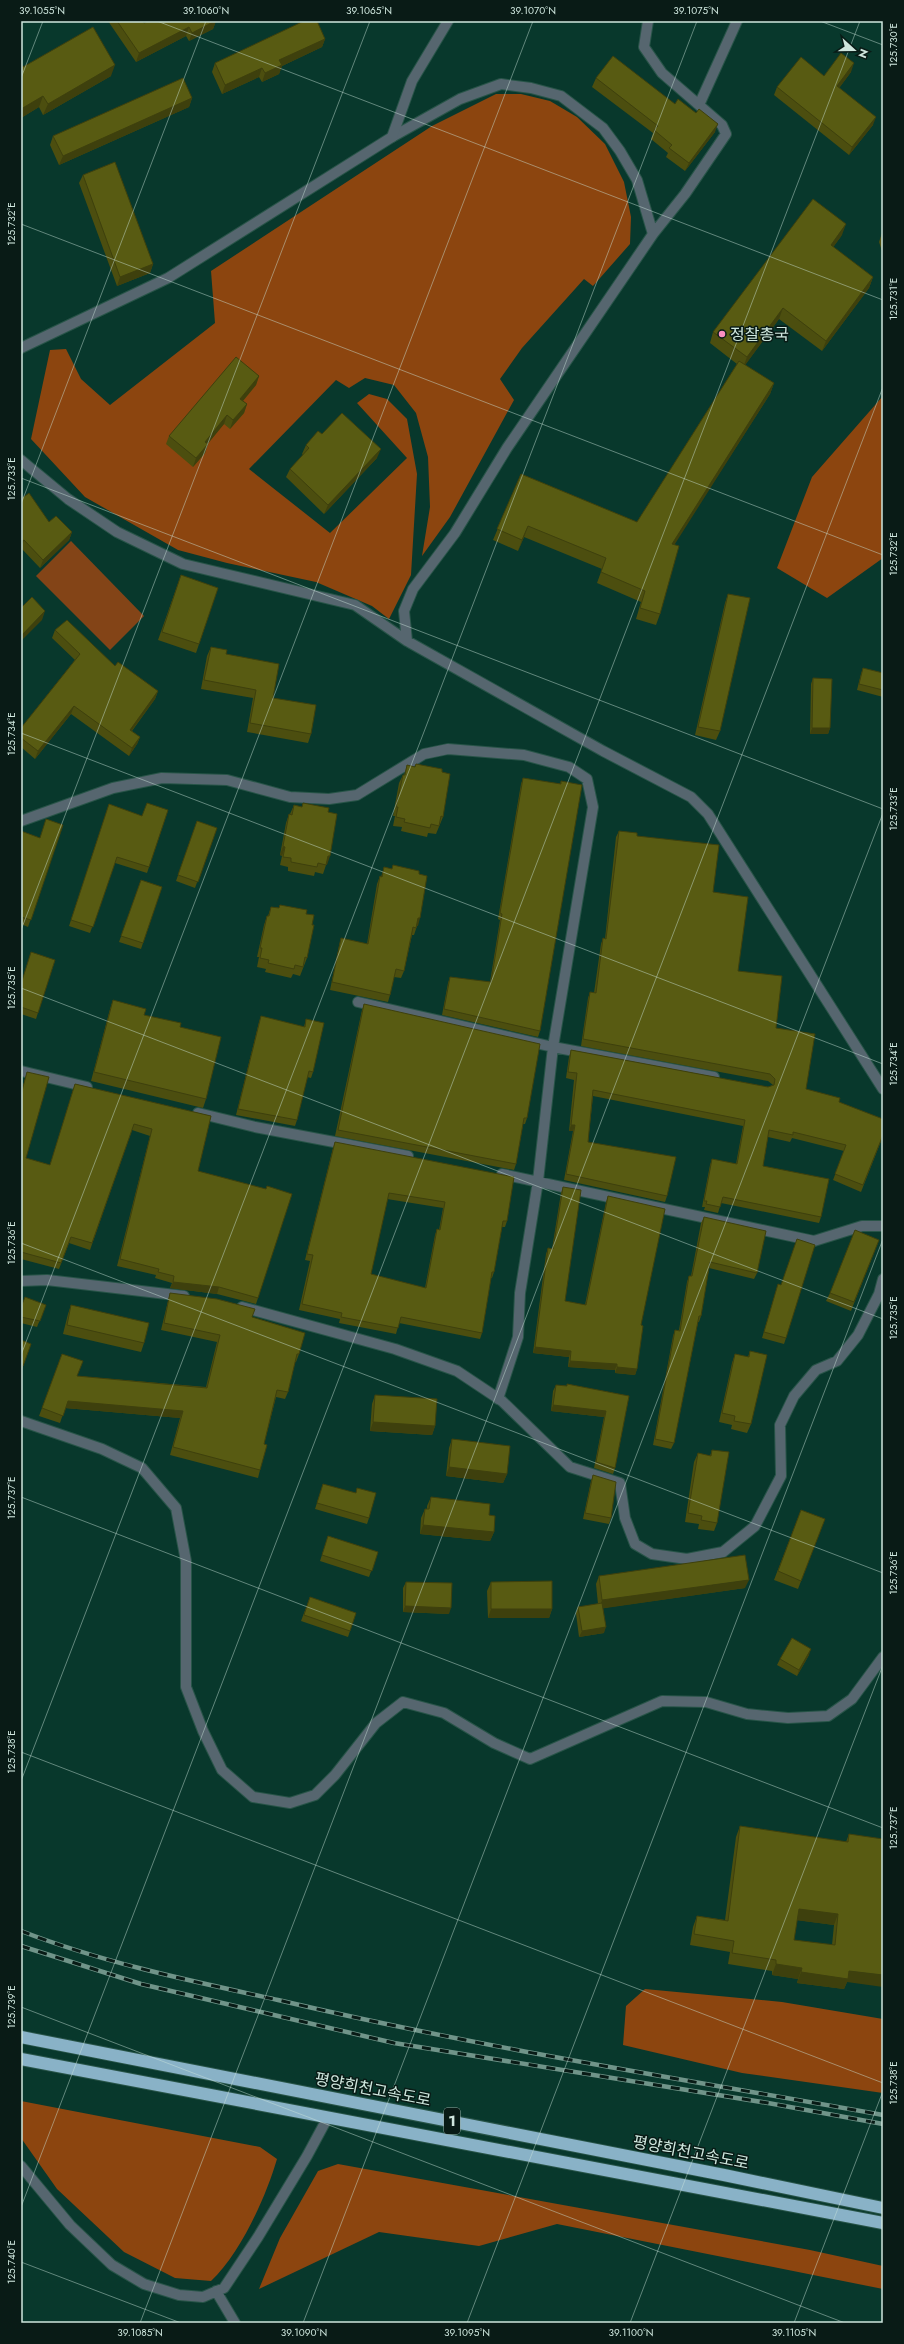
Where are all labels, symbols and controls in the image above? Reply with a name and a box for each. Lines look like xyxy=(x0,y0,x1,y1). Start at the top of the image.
text: 39.1055°N xyxy=(19,3,65,18)
text: 39.1060°N xyxy=(183,3,229,18)
text: 39.1065°N xyxy=(346,3,392,18)
text: 39.1070°N xyxy=(510,3,556,18)
text: 39.1075°N xyxy=(673,3,719,18)
text: 125.730°E xyxy=(886,23,901,67)
north arrow xyxy=(834,30,874,70)
text: N xyxy=(854,47,872,61)
text: 125.732°E xyxy=(4,202,19,246)
text: 125.731°E xyxy=(886,278,901,320)
place label: 정찰총국 xyxy=(730,323,789,346)
marker: 정찰총국 xyxy=(717,329,727,339)
text: 125.733°E xyxy=(4,457,19,501)
text: 125.732°E xyxy=(886,532,901,576)
text: 125.734°E xyxy=(4,712,19,756)
text: 125.733°E xyxy=(886,787,901,831)
text: 125.735°E xyxy=(4,966,19,1010)
text: 125.734°E xyxy=(886,1042,901,1086)
text: 125.736°E xyxy=(4,1221,19,1265)
text: 125.735°E xyxy=(886,1296,901,1340)
text: 125.737°E xyxy=(4,1477,19,1519)
text: 125.736°E xyxy=(886,1551,901,1595)
text: 125.738°E xyxy=(4,1730,19,1774)
text: 125.737°E xyxy=(886,1807,901,1849)
text: 125.739°E xyxy=(4,1985,19,2029)
text: 125.738°E xyxy=(886,2061,901,2105)
street label: 평양희천고속도로 xyxy=(313,2067,433,2112)
road number: 1 xyxy=(444,2108,460,2134)
street label: 평양희천고속도로 xyxy=(631,2130,751,2175)
text: 125.740°E xyxy=(4,2240,19,2284)
text: 39.1085°N xyxy=(117,2325,163,2340)
text: 39.1090°N xyxy=(281,2325,327,2340)
text: 39.1095°N xyxy=(444,2325,490,2340)
text: 39.1100°N xyxy=(608,2325,654,2340)
text: 39.1105°N xyxy=(772,2325,816,2340)

